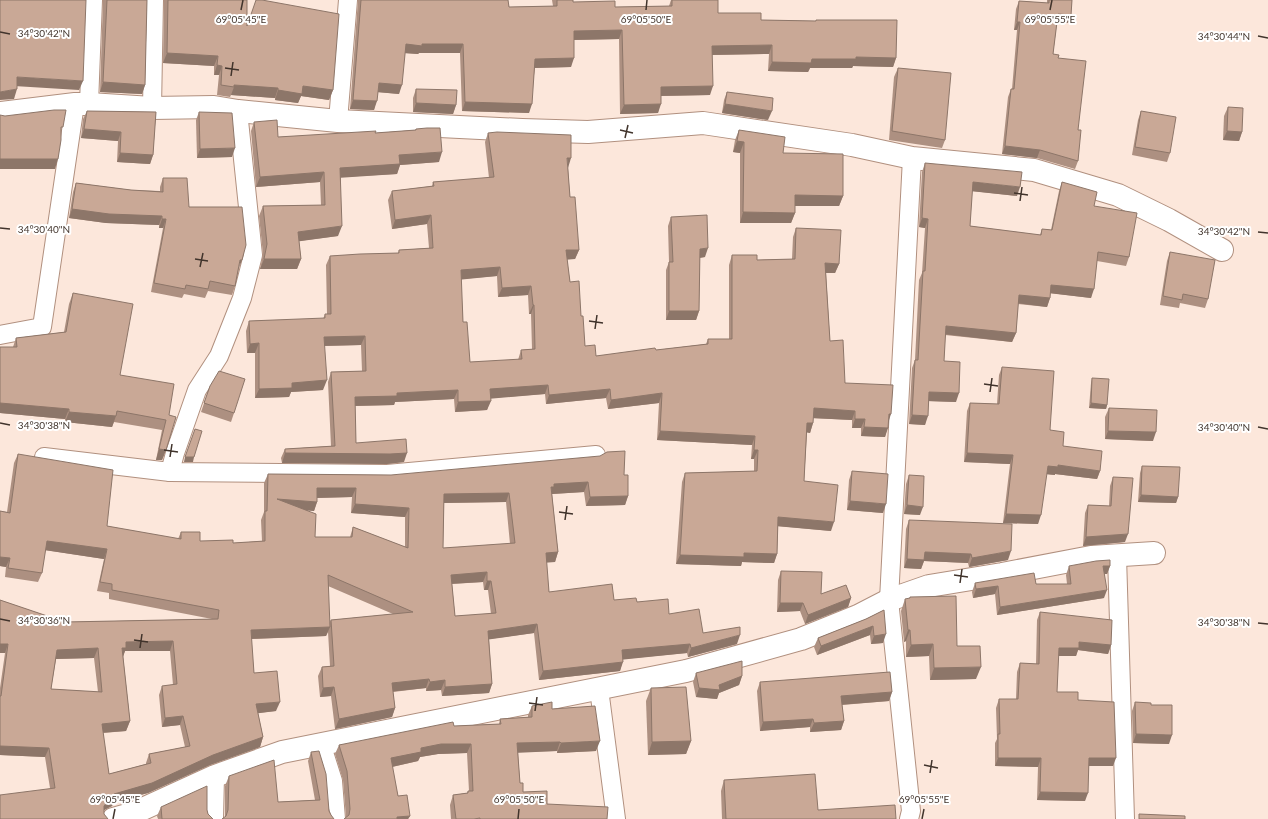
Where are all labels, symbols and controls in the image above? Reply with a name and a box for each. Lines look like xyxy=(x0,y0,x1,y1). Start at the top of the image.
text: 69°05'45"E xyxy=(216,13,266,25)
text: 69°05'50"E xyxy=(621,13,671,25)
text: 69°05'55"E xyxy=(1025,13,1075,25)
text: 34°30'42"N xyxy=(18,27,70,39)
text: 34°30'44"N xyxy=(1198,30,1250,42)
text: 34°30'40"N xyxy=(18,223,70,235)
text: 34°30'42"N xyxy=(1198,225,1250,237)
text: 34°30'38"N xyxy=(18,419,70,431)
text: 34°30'40"N xyxy=(1198,421,1250,433)
text: 34°30'36"N xyxy=(18,614,70,626)
text: 34°30'38"N xyxy=(1198,616,1250,628)
text: 69°05'45"E xyxy=(90,793,140,805)
text: 69°05'50"E xyxy=(494,793,544,805)
text: 69°05'55"E xyxy=(899,793,949,805)

